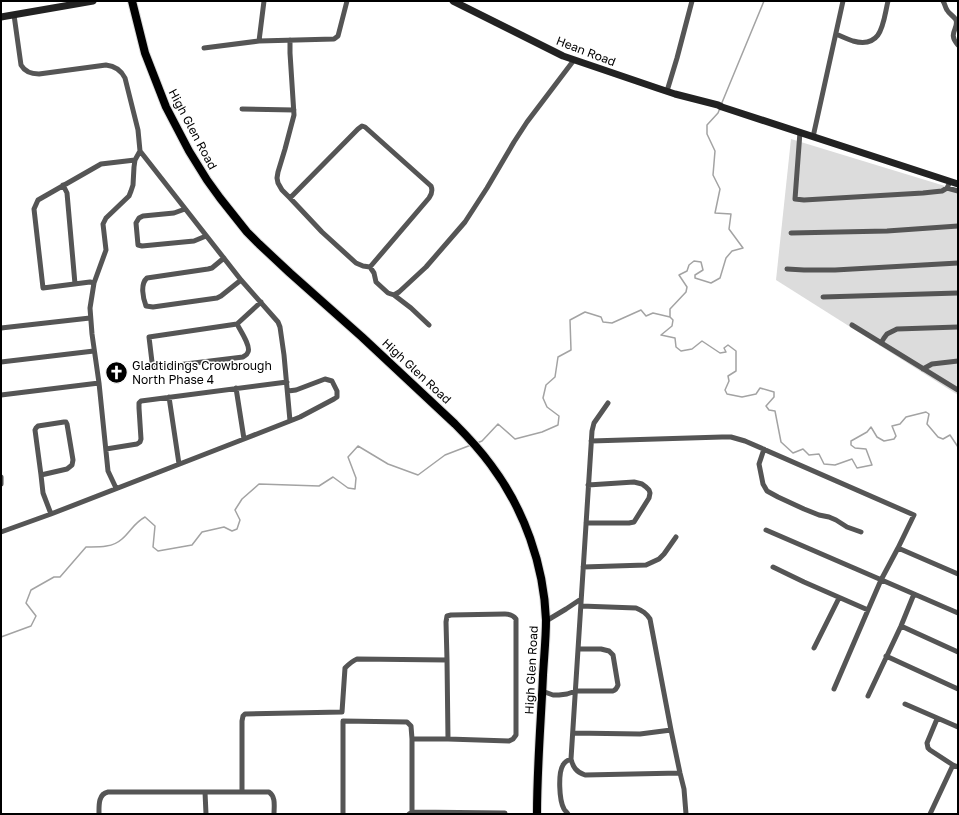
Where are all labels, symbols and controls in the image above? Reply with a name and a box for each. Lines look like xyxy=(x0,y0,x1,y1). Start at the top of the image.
street label: Hean Road xyxy=(554,33,618,69)
street label: High Glen Road xyxy=(165,86,221,172)
street label: High Glen Road xyxy=(379,335,455,407)
place label: Gladtidings Crowbrough North Phase 4 xyxy=(132,358,272,387)
church icon: Gladtidings Crowbrough North Phase 4 xyxy=(103,359,129,385)
street label: High Glen Road xyxy=(521,625,541,715)

